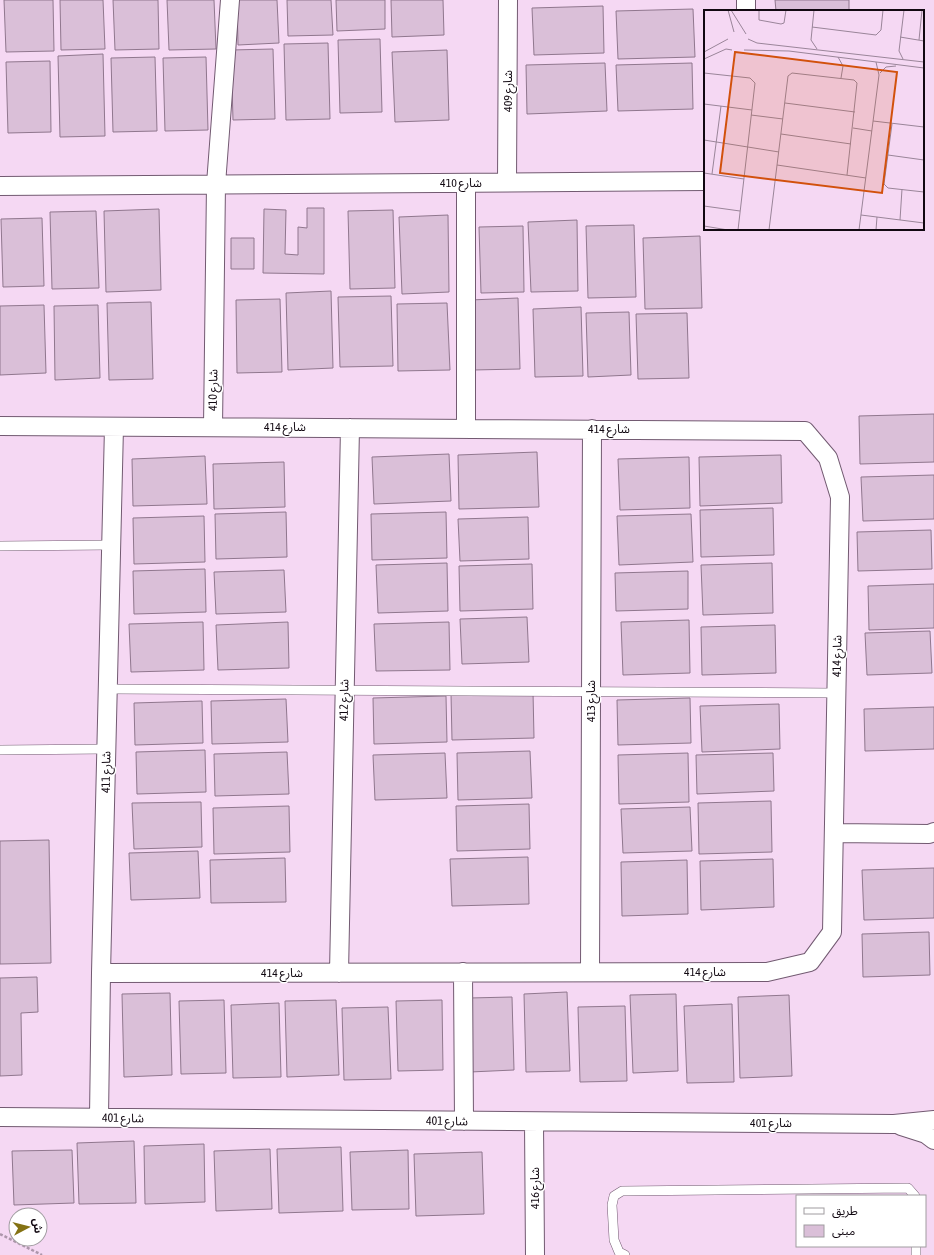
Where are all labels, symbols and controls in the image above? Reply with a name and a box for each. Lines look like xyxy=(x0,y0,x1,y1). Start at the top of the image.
inset map xyxy=(704,10,924,230)
street label: شارع 409 xyxy=(501,70,517,112)
street label: شارع 410 xyxy=(440,176,482,192)
street label: شارع 410 xyxy=(206,369,222,411)
street label: شارع 414 xyxy=(264,420,306,436)
street label: شارع 414 xyxy=(588,422,630,438)
street label: شارع 414 xyxy=(830,635,846,677)
street label: شارع 412 xyxy=(337,679,353,721)
street label: شارع 413 xyxy=(584,680,600,722)
street label: شارع 411 xyxy=(99,751,115,793)
street label: شارع 414 xyxy=(684,965,726,981)
street label: شارع 414 xyxy=(261,966,303,982)
street label: شارع 401 xyxy=(102,1111,144,1127)
street label: شارع 401 xyxy=(426,1114,468,1130)
street label: شارع 401 xyxy=(750,1116,792,1132)
street label: شارع 416 xyxy=(528,1167,544,1209)
legend xyxy=(796,1195,926,1247)
text: طريق xyxy=(832,1204,858,1219)
north arrow xyxy=(8,1207,48,1247)
text: ش xyxy=(30,1218,45,1234)
text: مبنى xyxy=(832,1224,855,1238)

